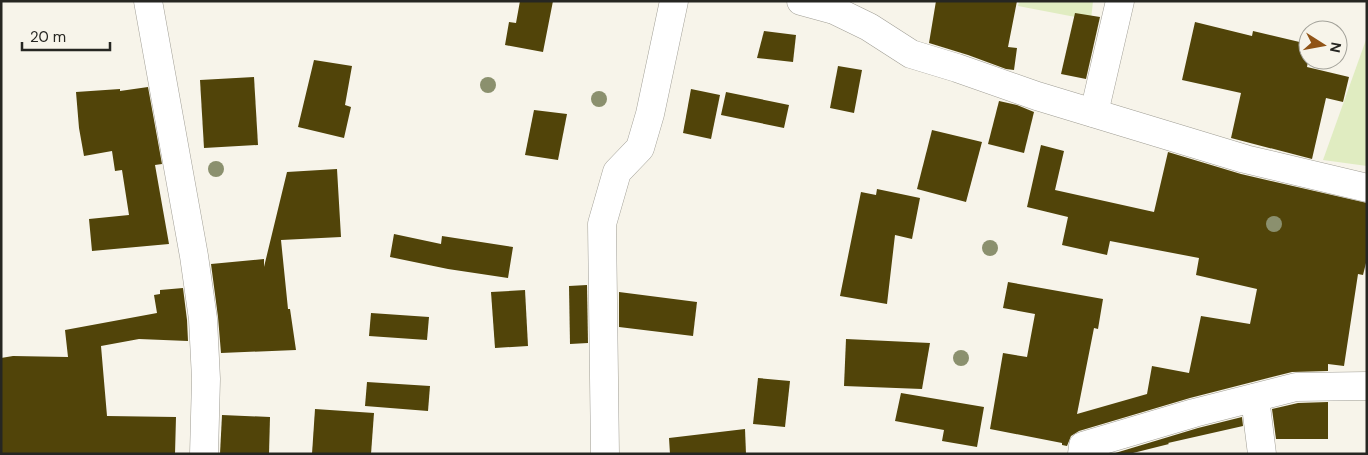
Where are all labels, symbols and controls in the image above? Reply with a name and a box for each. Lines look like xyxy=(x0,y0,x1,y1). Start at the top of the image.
scale bar xyxy=(22,20,110,52)
north arrow xyxy=(1298,20,1348,70)
text: 20 m xyxy=(30,27,66,47)
text: N xyxy=(1326,41,1346,54)

